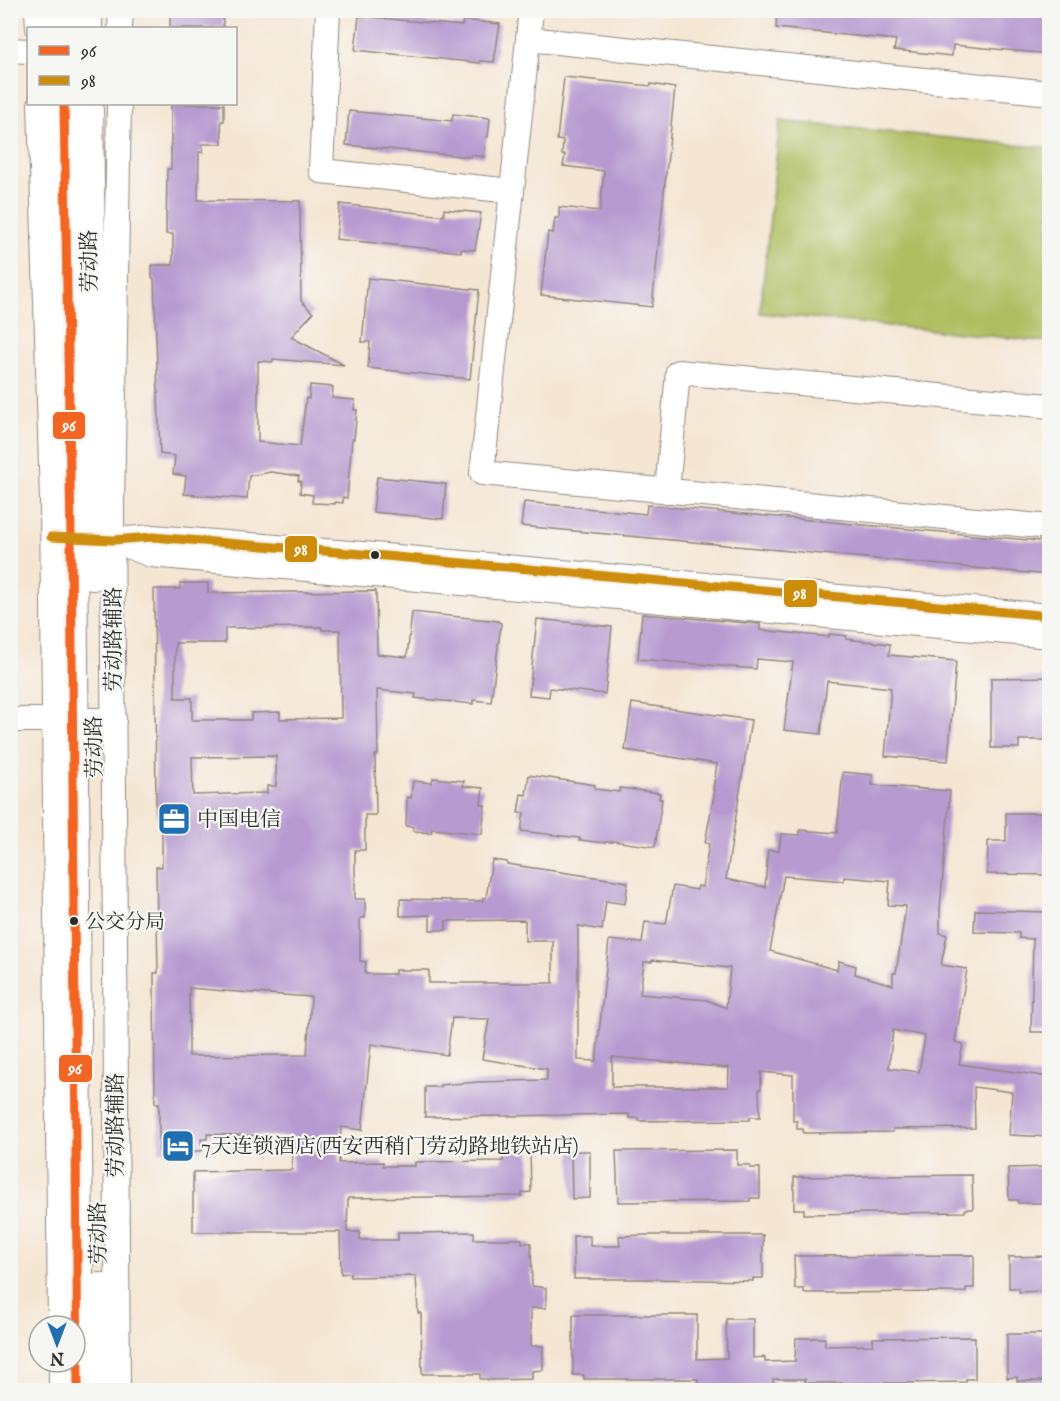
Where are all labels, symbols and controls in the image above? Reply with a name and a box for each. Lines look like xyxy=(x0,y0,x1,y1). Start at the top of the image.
legend xyxy=(27,27,237,105)
text: 96 xyxy=(80,41,97,64)
text: 98 xyxy=(80,71,96,94)
street label: 劳动路 xyxy=(76,229,105,293)
line badge: 96 xyxy=(52,411,86,440)
text: 96 xyxy=(61,417,77,437)
line badge: 98 xyxy=(284,535,318,563)
text: 98 xyxy=(293,541,308,561)
unlabelled marker xyxy=(369,549,381,561)
line badge: 98 xyxy=(783,579,818,608)
text: 98 xyxy=(792,585,807,605)
street label: 劳动路辅路 xyxy=(101,587,128,692)
street label: 劳动路 xyxy=(81,715,110,779)
office icon: 中国电信 xyxy=(156,801,192,837)
place label: 中国电信 xyxy=(197,807,281,834)
place label: 公交分局 xyxy=(85,910,165,935)
marker: 公交分局 xyxy=(68,915,80,927)
line badge: 96 xyxy=(58,1054,93,1083)
text: 96 xyxy=(67,1060,83,1080)
street label: 劳动路辅路 xyxy=(103,1073,130,1178)
hotel icon: 7天连锁酒店(西安西稍门劳动路地铁站店) xyxy=(160,1128,196,1164)
place label: 7天连锁酒店(西安西稍门劳动路地铁站店) xyxy=(201,1134,579,1161)
street label: 劳动路 xyxy=(85,1201,114,1265)
north arrow xyxy=(27,1314,87,1374)
text: N xyxy=(50,1347,65,1367)

